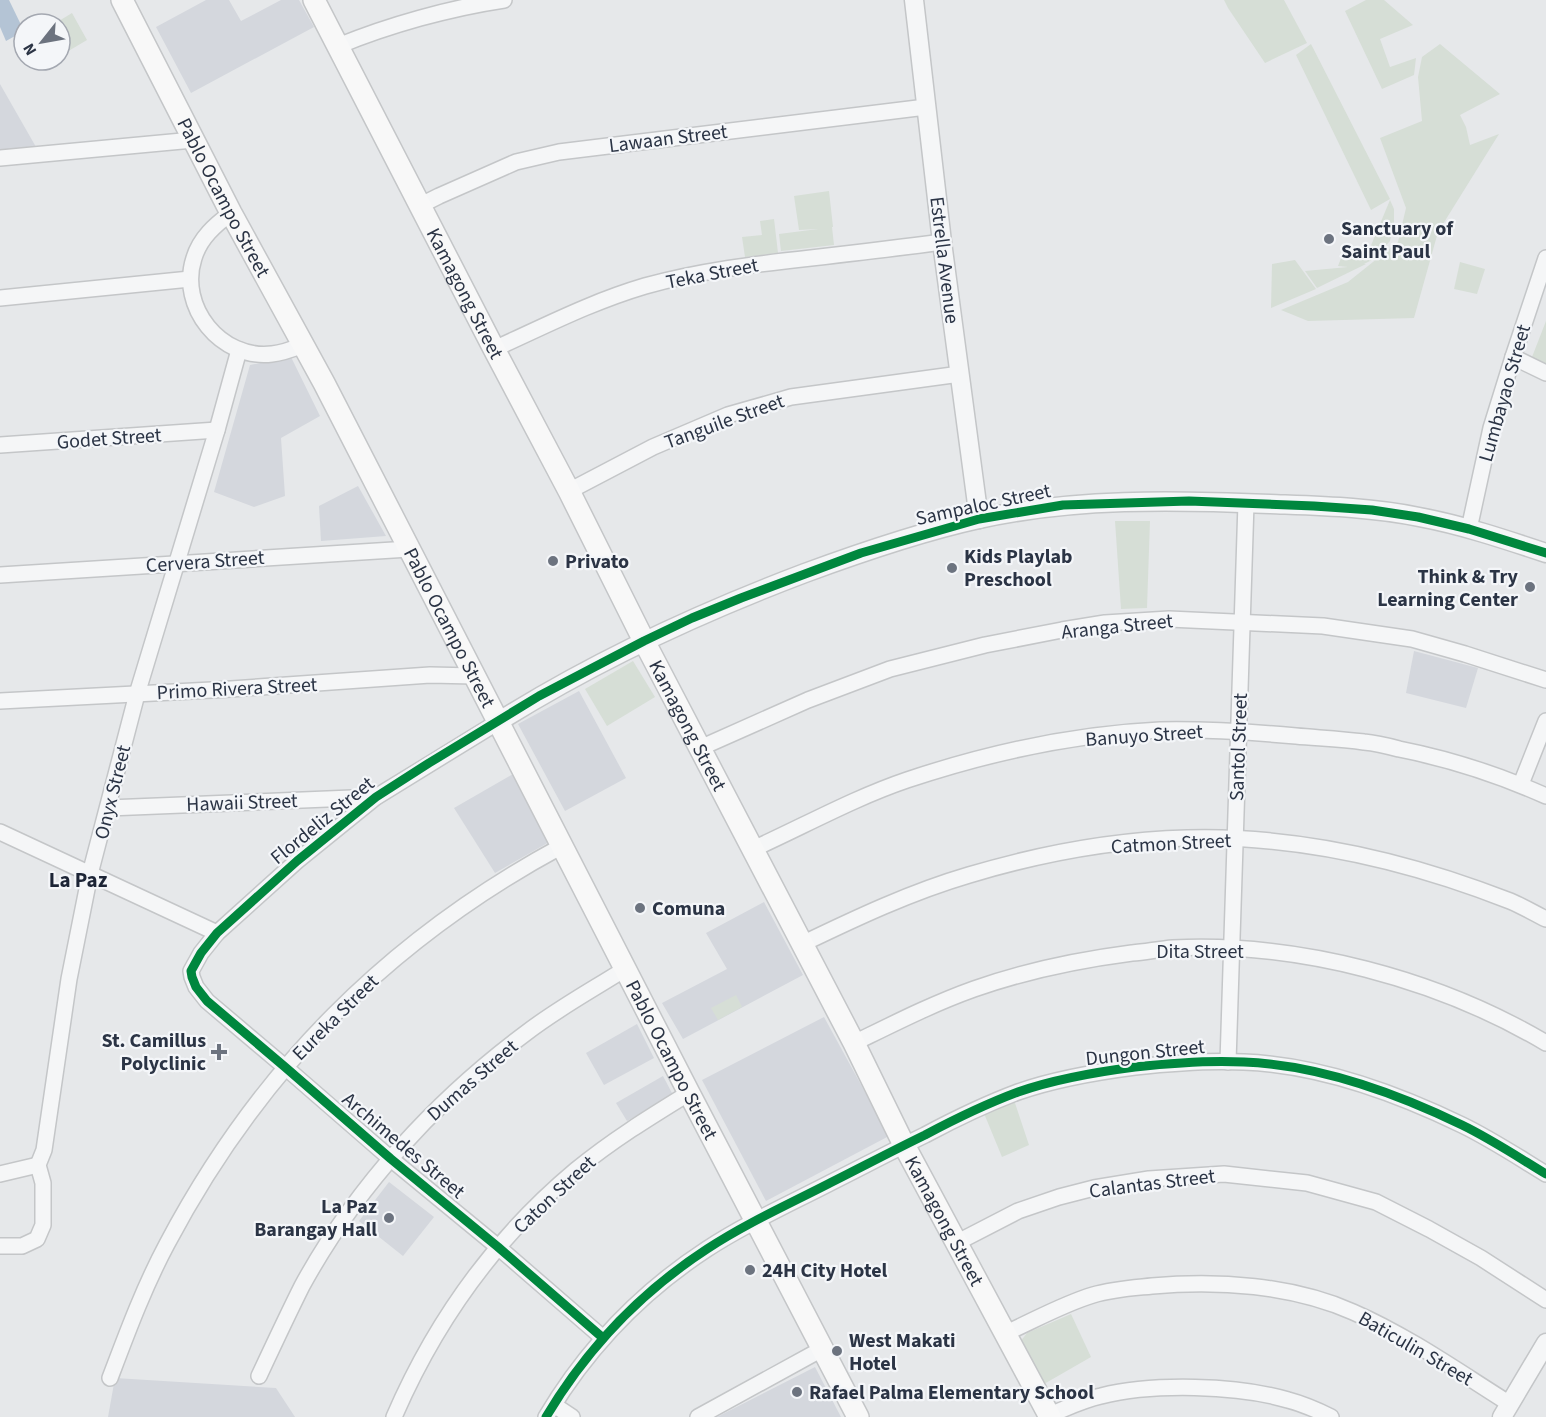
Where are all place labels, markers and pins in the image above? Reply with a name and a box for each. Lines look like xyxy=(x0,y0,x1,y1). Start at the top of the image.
place label: Sanctuary of Saint Paul xyxy=(1341,215,1454,266)
marker: Sanctuary of Saint Paul xyxy=(1322,232,1336,246)
place label: Kids Playlab Preschool xyxy=(964,543,1072,594)
place label: Privato xyxy=(565,548,629,576)
marker: Privato xyxy=(546,554,560,568)
marker: Kids Playlab Preschool xyxy=(945,561,959,575)
place label: Think & Try Learning Center xyxy=(1377,563,1519,614)
marker: Think & Try Learning Center xyxy=(1523,580,1537,594)
place label: Comuna xyxy=(652,895,725,923)
marker: Comuna xyxy=(633,901,647,915)
place label: St. Camillus Polyclinic xyxy=(102,1027,206,1078)
marker: St. Camillus Polyclinic xyxy=(210,1043,228,1061)
place label: La Paz Barangay Hall xyxy=(254,1193,377,1244)
marker: La Paz Barangay Hall xyxy=(382,1211,396,1225)
place label: 24H City Hotel xyxy=(762,1257,888,1285)
marker: 24H City Hotel xyxy=(743,1263,757,1277)
place label: West Makati Hotel xyxy=(849,1327,956,1378)
marker: West Makati Hotel xyxy=(830,1344,844,1358)
place label: Rafael Palma Elementary School xyxy=(809,1379,1094,1407)
marker: Rafael Palma Elementary School xyxy=(790,1385,804,1399)

